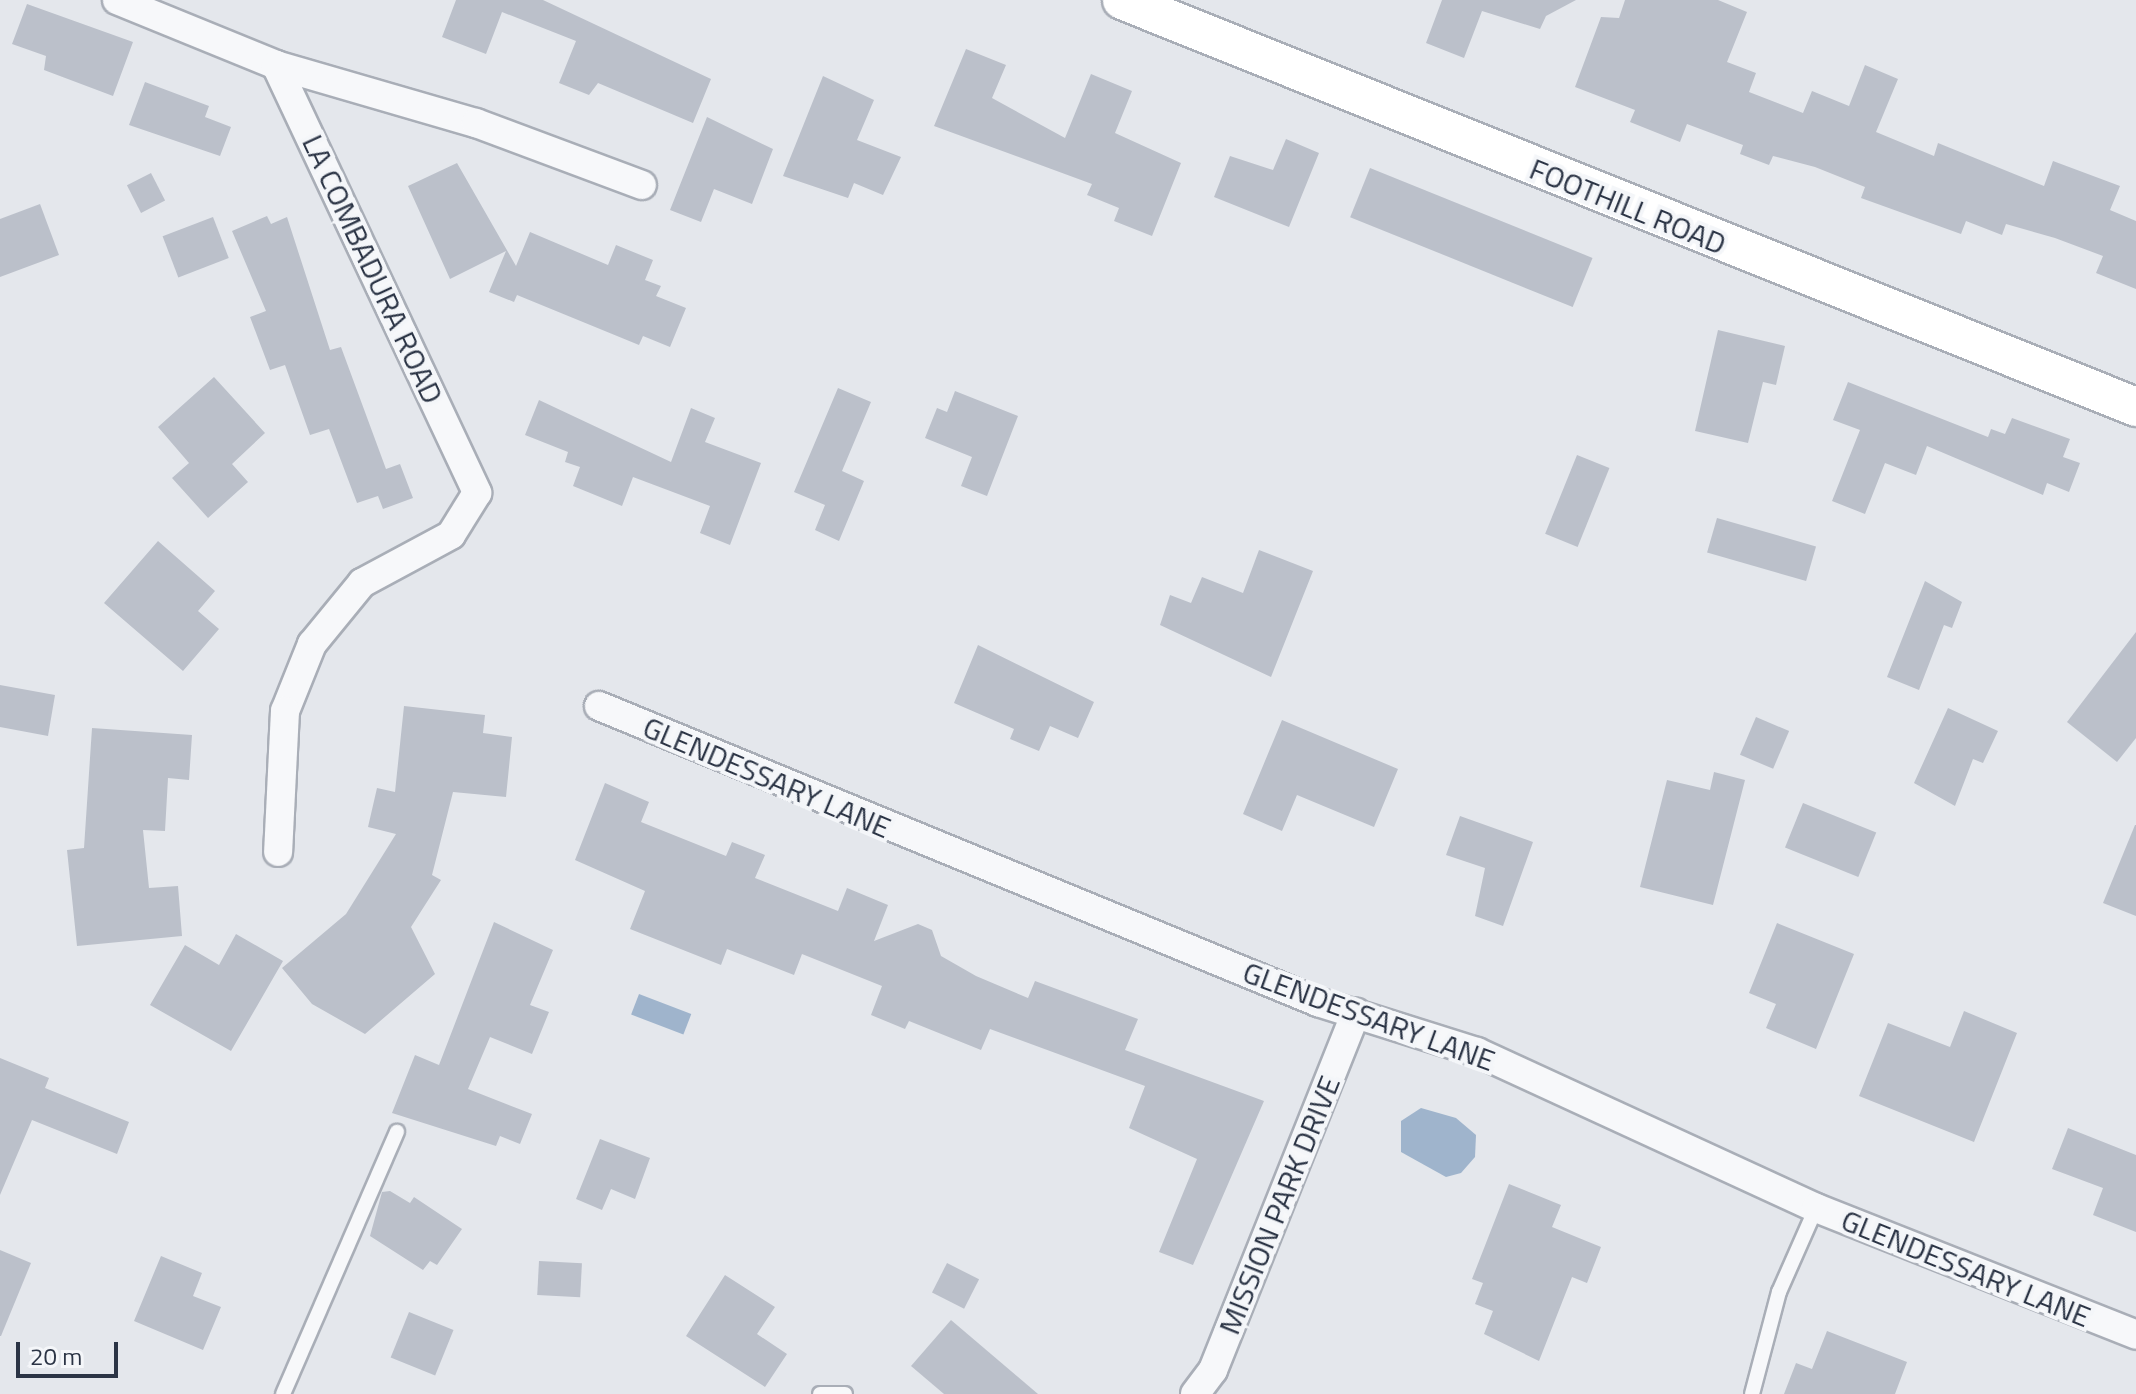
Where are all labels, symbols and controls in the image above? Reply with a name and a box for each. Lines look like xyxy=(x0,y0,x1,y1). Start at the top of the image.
street label: LA COMBADURA ROAD xyxy=(295,129,451,409)
street label: FOOTHILL ROAD xyxy=(1525,150,1731,262)
street label: GLENDESSARY LANE xyxy=(638,709,896,845)
street label: GLENDESSARY LANE xyxy=(1238,954,1500,1078)
street label: MISSION PARK DRIVE xyxy=(1211,1071,1347,1339)
street label: GLENDESSARY LANE xyxy=(1836,1202,2096,1334)
scale bar xyxy=(20,1326,122,1376)
text: 20 m xyxy=(30,1338,82,1374)

